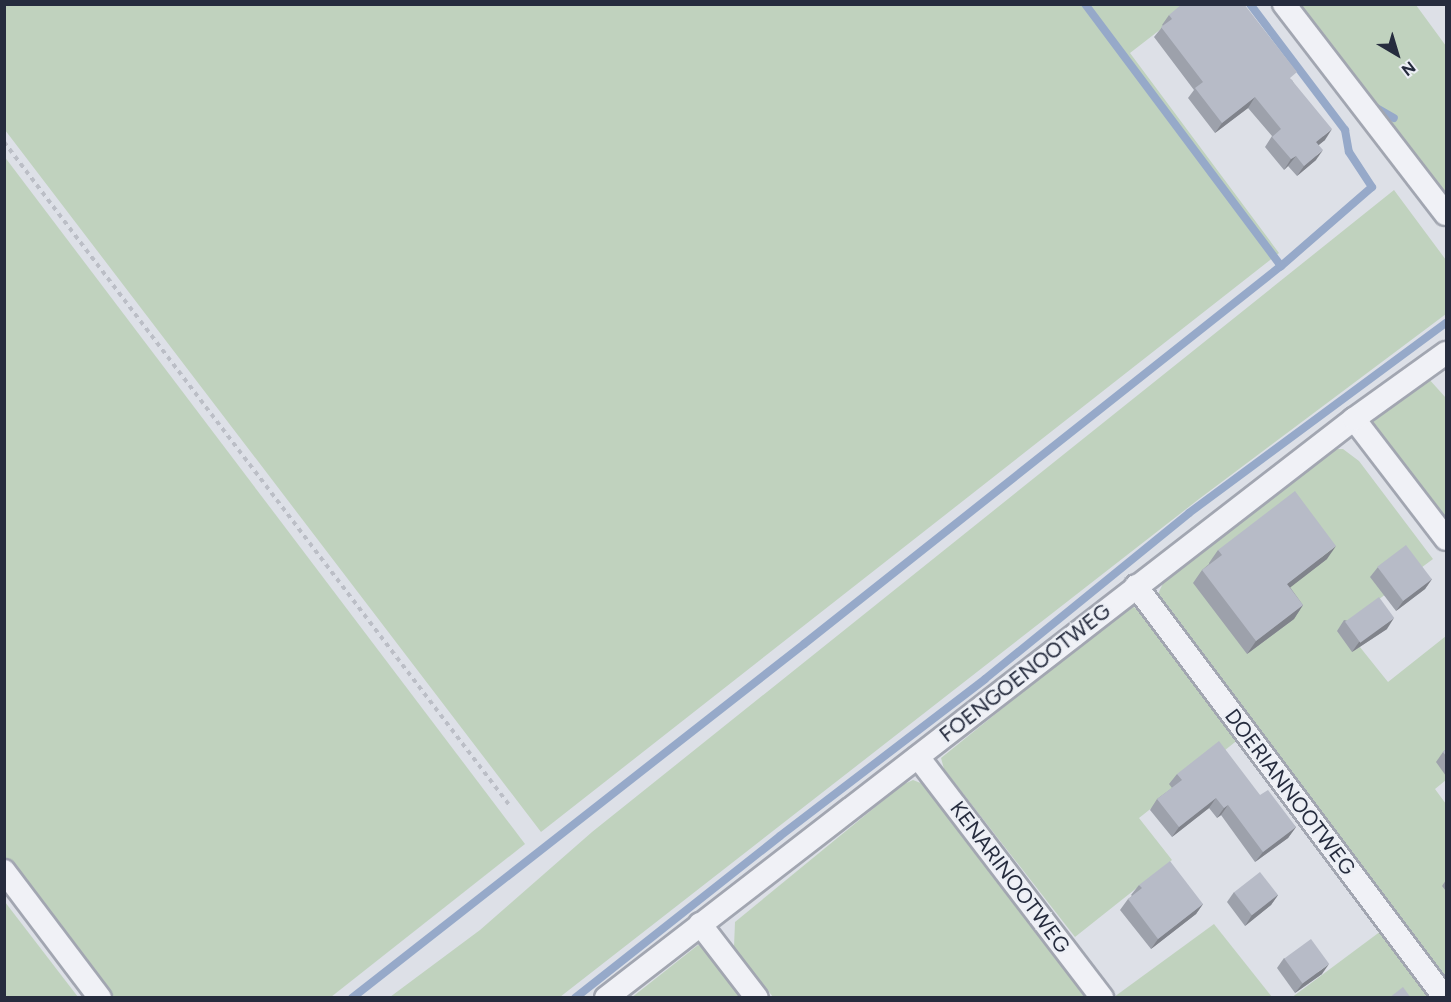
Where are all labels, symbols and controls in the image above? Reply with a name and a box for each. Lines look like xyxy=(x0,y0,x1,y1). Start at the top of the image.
north arrow xyxy=(1367,24,1427,84)
text: N xyxy=(1398,57,1419,80)
street label: FOENGOENOOTWEG xyxy=(935,598,1115,748)
street label: DOERIANNOOTWEG xyxy=(1219,704,1361,880)
street label: KENARINOOTWEG xyxy=(945,796,1075,958)

